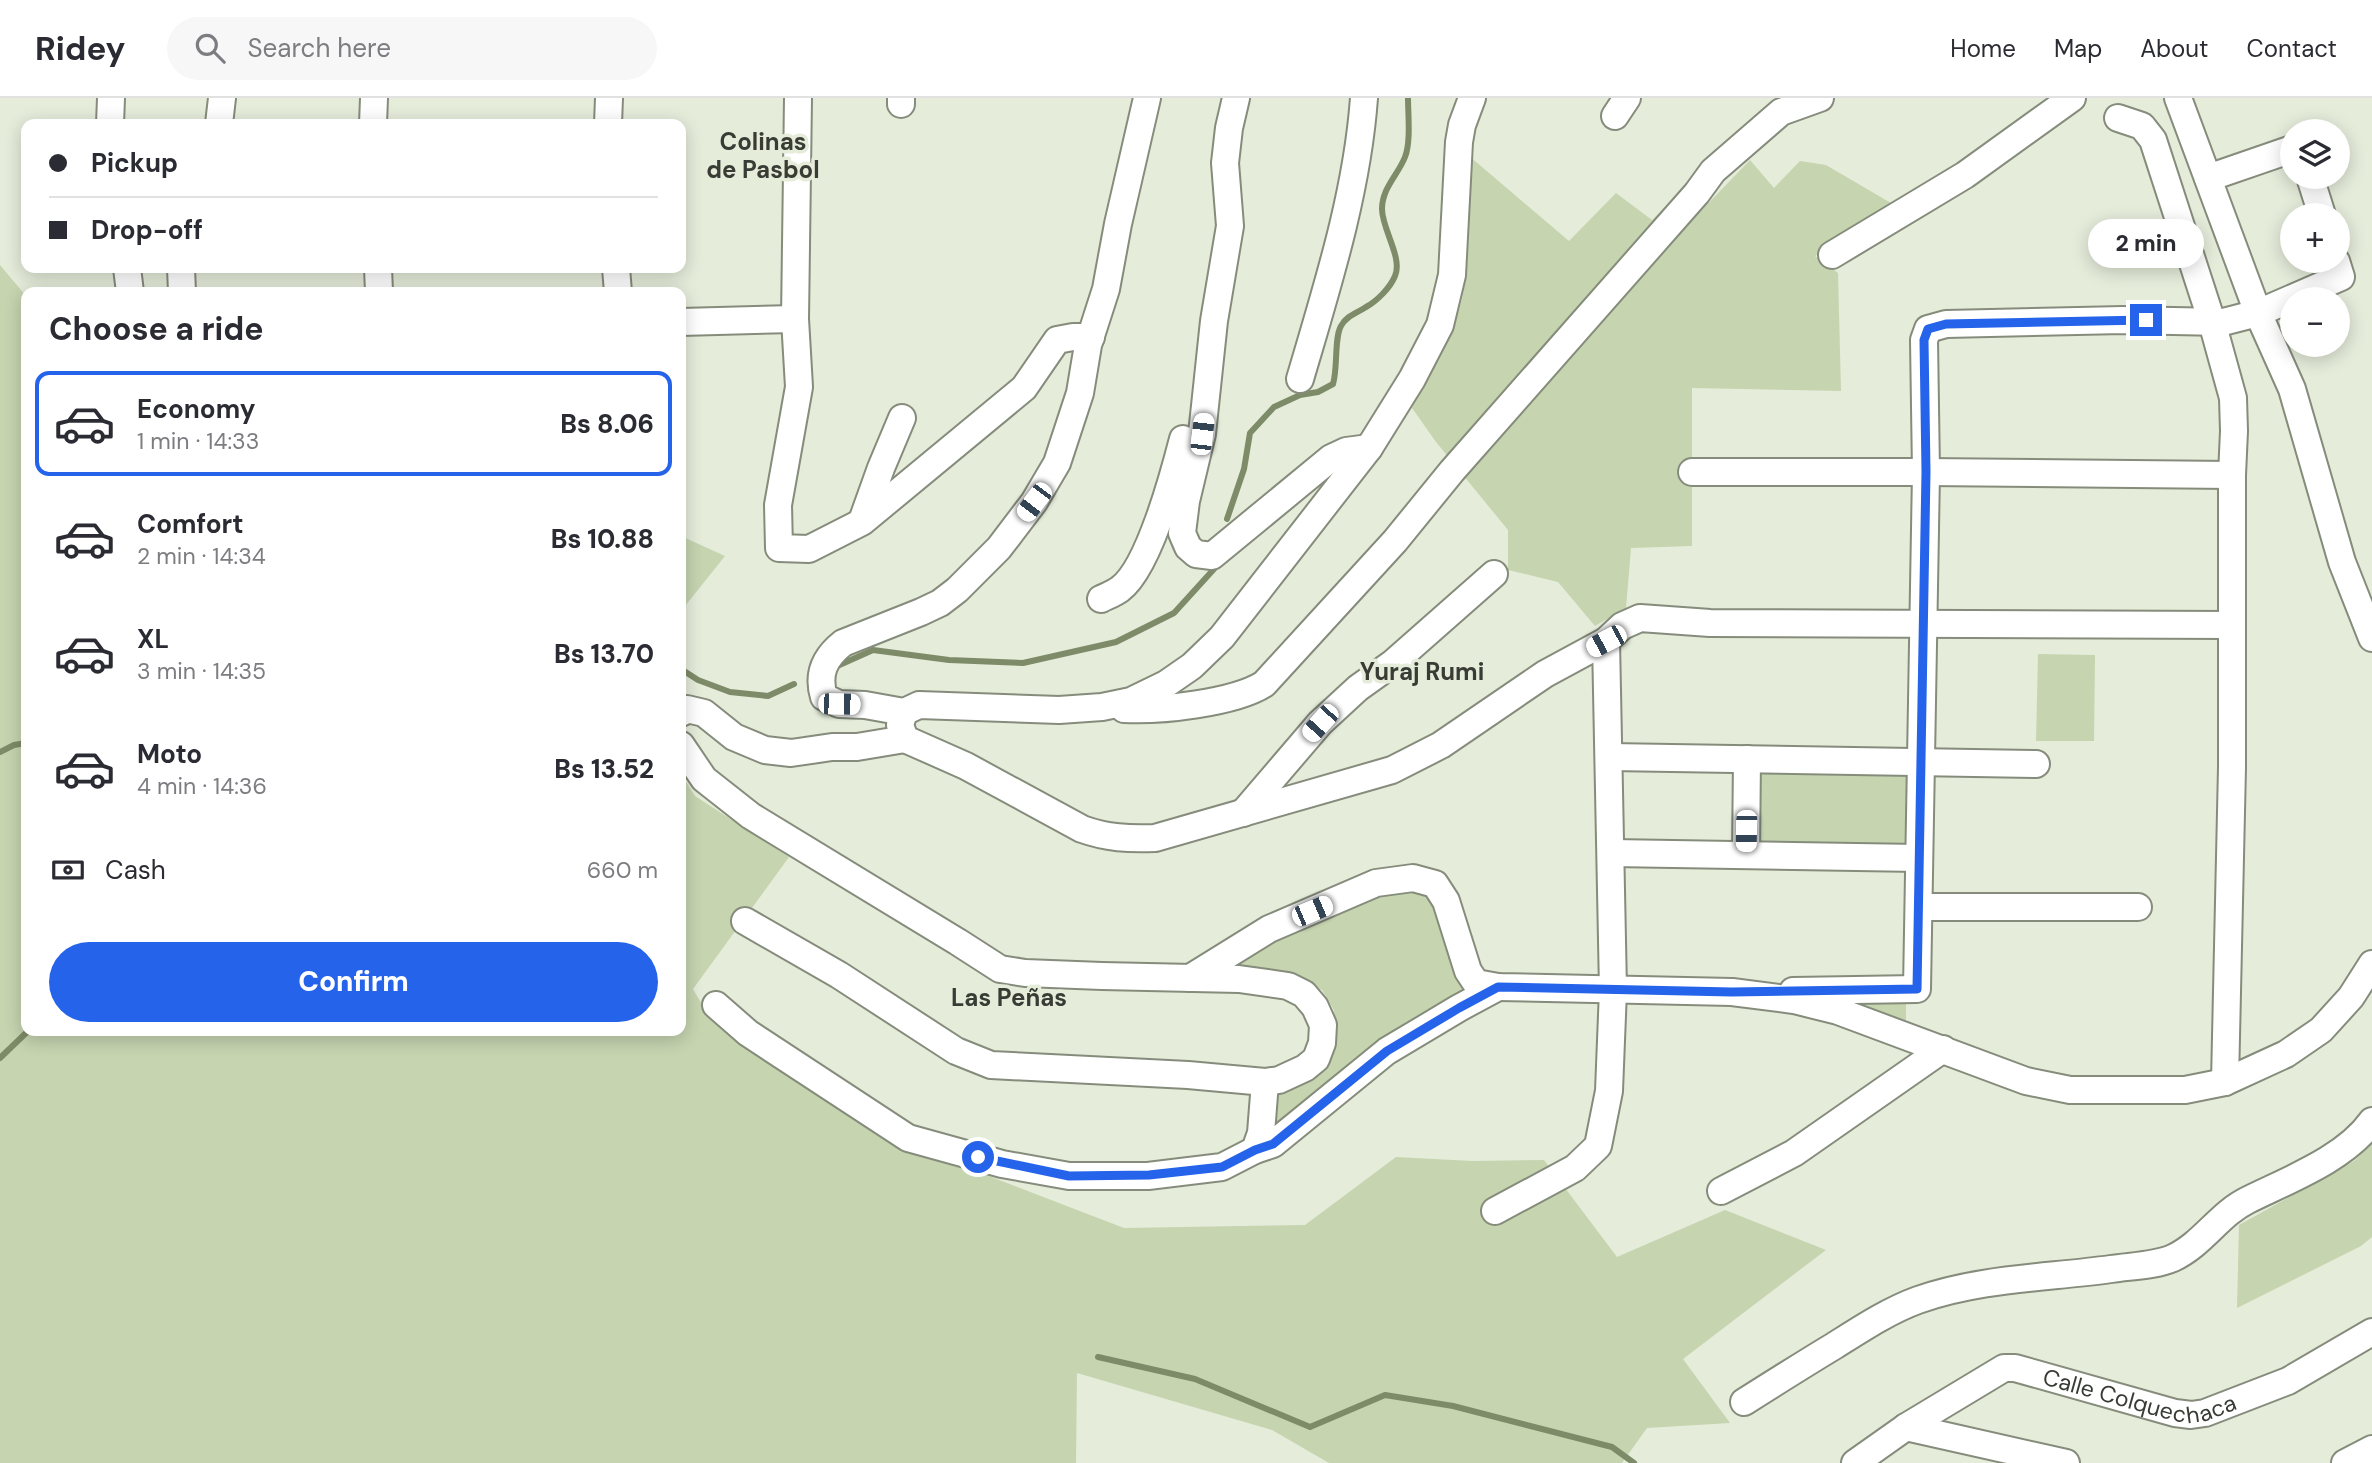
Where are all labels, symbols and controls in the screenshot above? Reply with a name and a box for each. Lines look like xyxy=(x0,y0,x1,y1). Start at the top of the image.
search box xyxy=(167,17,657,80)
text: Ridey xyxy=(35,27,125,70)
icon: search xyxy=(191,29,229,67)
text: Search here xyxy=(247,31,391,65)
text: Home xyxy=(1950,33,2016,64)
text: Map xyxy=(2054,33,2102,64)
text: About xyxy=(2140,33,2209,64)
text: Contact xyxy=(2247,33,2337,64)
map controls xyxy=(2280,119,2350,357)
button: layers xyxy=(2280,119,2350,189)
district label: Colinas de Pasbol xyxy=(706,126,820,185)
text: Pickup xyxy=(91,146,178,180)
button: + xyxy=(2280,203,2350,273)
text: Drop-off xyxy=(91,213,203,247)
callout: 2 min xyxy=(2088,218,2204,268)
text: 2 min xyxy=(2115,228,2177,258)
button: − xyxy=(2280,287,2350,357)
route end xyxy=(2130,304,2162,336)
text: Choose a ride xyxy=(49,308,264,350)
icon: car xyxy=(53,392,116,455)
text: Economy xyxy=(137,392,255,426)
text: Bs 8.06 xyxy=(560,407,654,441)
car xyxy=(1190,412,1215,456)
text: 1 min · 14:33 xyxy=(137,426,259,456)
car xyxy=(1013,479,1056,525)
icon: car xyxy=(53,507,116,570)
text: Comfort xyxy=(137,507,243,541)
text: Bs 10.88 xyxy=(551,522,654,556)
text: 2 min · 14:34 xyxy=(137,541,266,571)
icon: car xyxy=(53,622,116,685)
text: XL xyxy=(137,622,169,656)
car xyxy=(1583,622,1630,660)
text: Bs 13.70 xyxy=(554,637,654,671)
text: 3 min · 14:35 xyxy=(137,656,266,686)
district label: Yuraj Rumi xyxy=(1360,656,1484,687)
car xyxy=(818,693,861,715)
car xyxy=(1299,700,1342,746)
icon: car xyxy=(53,737,116,800)
text: Moto xyxy=(137,737,202,771)
text: Bs 13.52 xyxy=(554,752,654,786)
text: 4 min · 14:36 xyxy=(137,771,267,801)
car xyxy=(1736,810,1757,852)
icon: cash xyxy=(49,851,87,889)
text: Cash xyxy=(105,853,166,887)
text: 660 m xyxy=(587,855,658,885)
car xyxy=(1289,893,1336,929)
button: Confirm xyxy=(49,942,658,1022)
district label: Las Peñas xyxy=(951,982,1067,1013)
route start xyxy=(962,1141,994,1173)
street label: Calle Colquechaca xyxy=(2039,1362,2240,1431)

